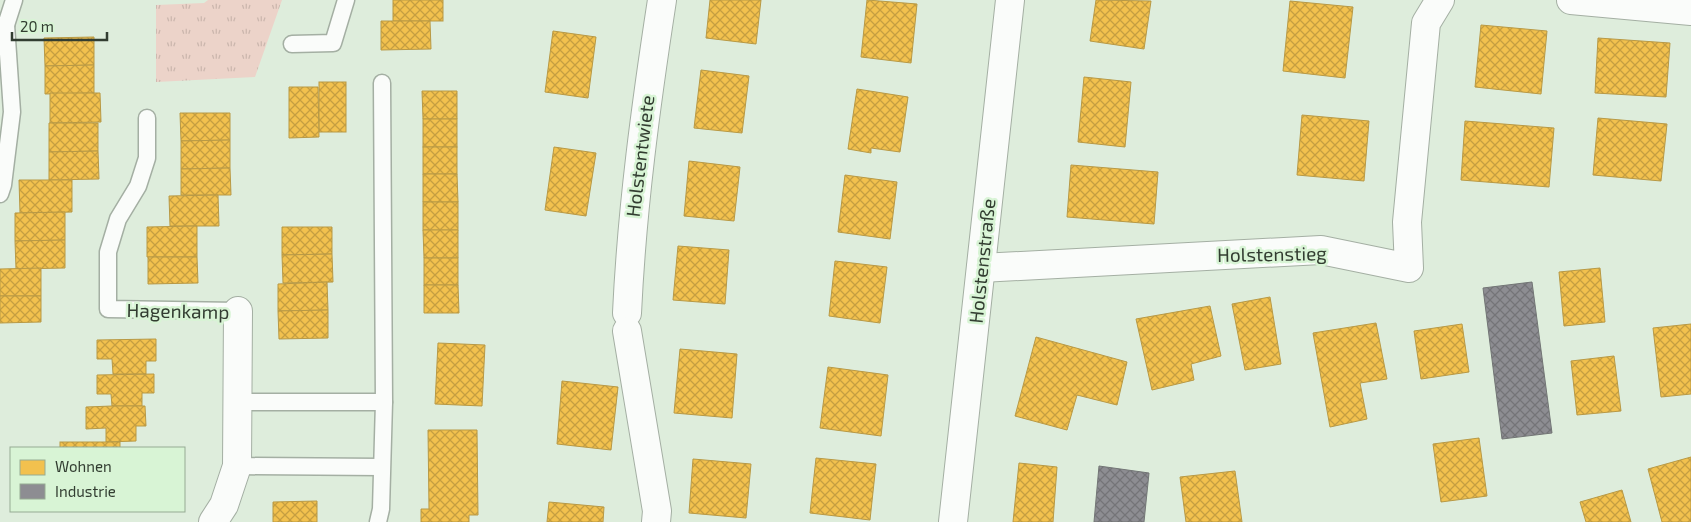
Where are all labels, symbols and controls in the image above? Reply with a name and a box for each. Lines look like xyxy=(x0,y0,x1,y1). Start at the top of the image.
scale bar xyxy=(12,10,108,42)
text: 20 m xyxy=(20,17,54,35)
street label: Holstentwiete xyxy=(621,94,658,218)
street label: Holstenstraße xyxy=(964,197,999,324)
street label: Holstenstieg xyxy=(1217,241,1327,266)
street label: Hagenkamp xyxy=(126,298,230,323)
legend xyxy=(10,447,185,512)
text: Wohnen xyxy=(55,457,112,475)
text: Industrie xyxy=(55,482,116,500)

